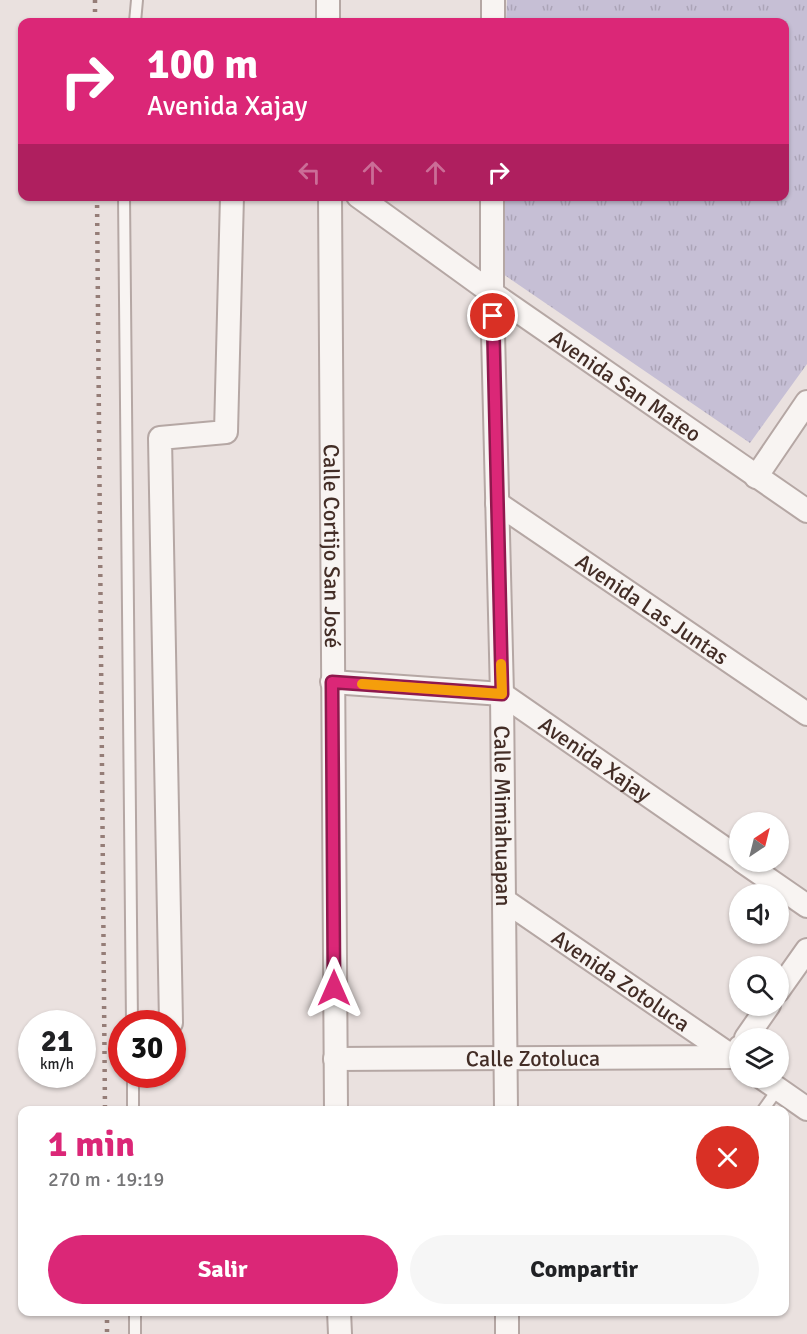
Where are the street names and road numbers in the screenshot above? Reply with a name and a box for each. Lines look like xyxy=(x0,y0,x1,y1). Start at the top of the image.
street label: Avenida San Mateo xyxy=(544,324,706,448)
street label: Calle Cortijo San José xyxy=(318,444,346,648)
street label: Avenida Las Juntas xyxy=(571,548,734,671)
street label: Avenida Xajay xyxy=(534,711,657,808)
street label: Calle Mimiahuapan xyxy=(488,725,517,907)
street label: Avenida Zotoluca xyxy=(547,924,695,1037)
street label: Calle Zotoluca xyxy=(466,1045,600,1072)

